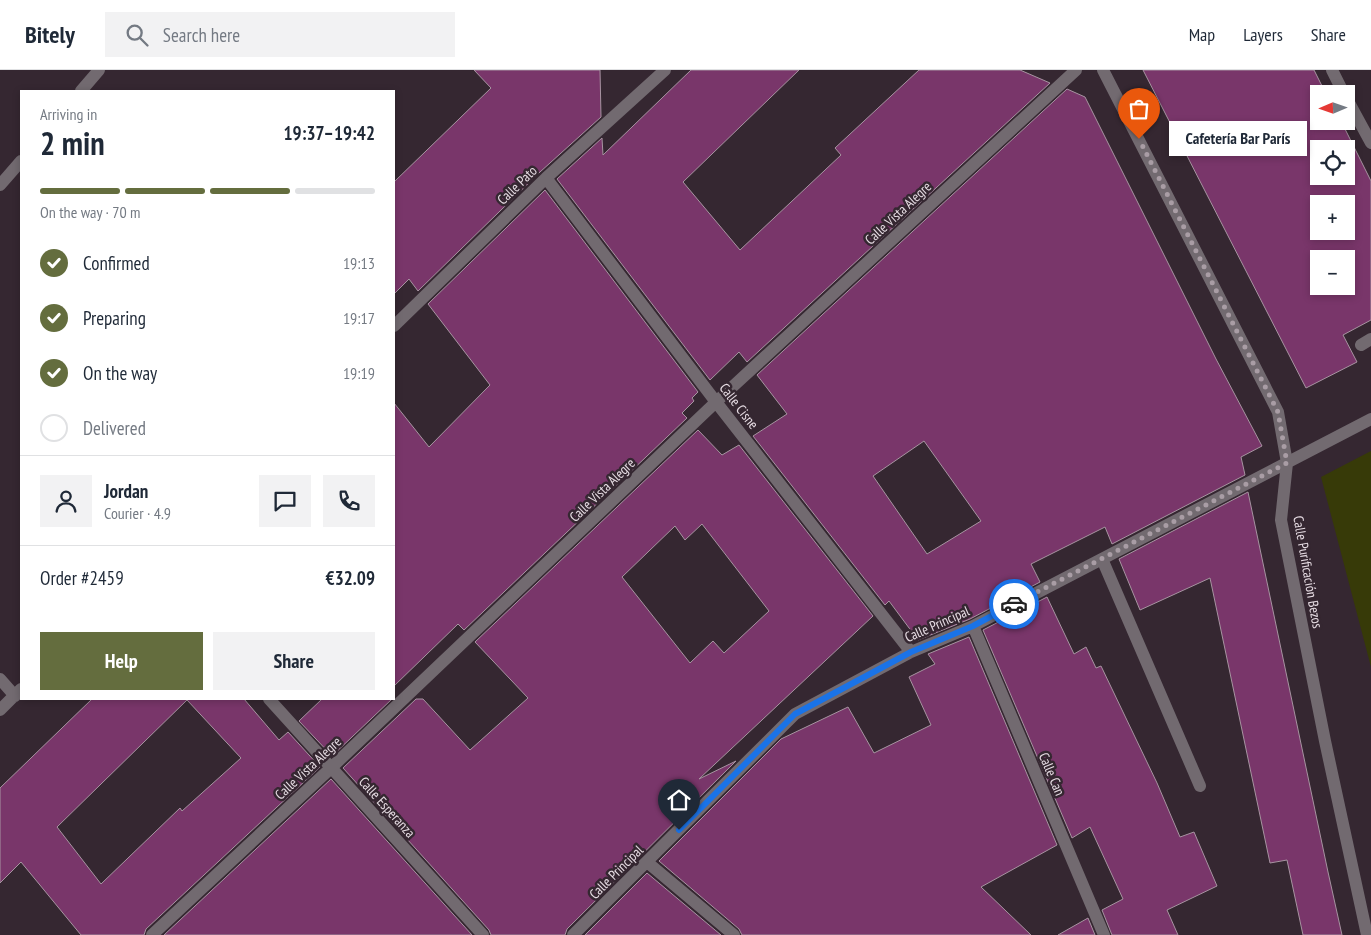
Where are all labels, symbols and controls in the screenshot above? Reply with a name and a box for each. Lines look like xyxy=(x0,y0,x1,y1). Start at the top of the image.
search box xyxy=(105,12,455,57)
text: Bitely xyxy=(25,19,75,50)
icon: search xyxy=(123,21,151,49)
text: Search here xyxy=(163,23,240,47)
text: Map xyxy=(1189,23,1215,46)
text: Layers xyxy=(1243,23,1283,46)
text: Share xyxy=(1311,23,1346,46)
north arrow xyxy=(1310,85,1355,130)
map controls xyxy=(1310,85,1355,295)
pin xyxy=(1118,88,1160,139)
icon: bag xyxy=(1125,95,1153,123)
text: Arriving in xyxy=(40,104,97,124)
text: 19:37–19:42 xyxy=(283,121,375,145)
text: 2 min xyxy=(40,122,105,164)
callout: Cafetería Bar París xyxy=(1169,122,1306,156)
text: Cafetería Bar París xyxy=(1186,128,1290,148)
button: locate xyxy=(1310,140,1355,185)
street label: Calle Pato xyxy=(493,162,541,208)
street label: Calle Vista Alegre xyxy=(861,178,935,248)
button: + xyxy=(1310,195,1355,240)
text: On the way · 70 m xyxy=(40,202,140,222)
icon: check xyxy=(40,249,68,277)
button: − xyxy=(1310,250,1355,295)
text: Confirmed xyxy=(83,251,150,275)
text: 19:13 xyxy=(343,253,375,273)
icon: check xyxy=(40,304,68,332)
text: Preparing xyxy=(83,306,146,330)
text: 19:17 xyxy=(343,308,375,328)
icon: check xyxy=(40,359,68,387)
text: On the way xyxy=(83,361,157,385)
text: 19:19 xyxy=(343,363,375,383)
street label: Calle Cisne xyxy=(716,379,763,433)
text: Delivered xyxy=(83,416,146,440)
street label: Calle Vista Alegre xyxy=(565,454,639,526)
button: person xyxy=(40,475,92,527)
button: chat xyxy=(259,475,311,527)
button: phone xyxy=(323,475,375,527)
text: Jordan xyxy=(104,479,148,503)
text: Courier · 4.9 xyxy=(104,503,171,523)
street label: Calle Purificación Bezos xyxy=(1289,514,1327,630)
text: Order #2459 xyxy=(40,566,124,590)
text: €32.09 xyxy=(326,566,375,590)
courier xyxy=(989,579,1039,629)
icon: car xyxy=(1000,590,1028,618)
street label: Calle Principal xyxy=(902,601,973,646)
button: Help xyxy=(40,632,203,690)
button: Share xyxy=(213,632,375,690)
street label: Calle Vista Alegre xyxy=(271,733,345,803)
street label: Calle Can xyxy=(1035,750,1069,798)
street label: Calle Esperanza xyxy=(355,773,419,841)
pin xyxy=(658,779,700,830)
icon: home xyxy=(665,786,693,814)
street label: Calle Principal xyxy=(585,841,647,903)

